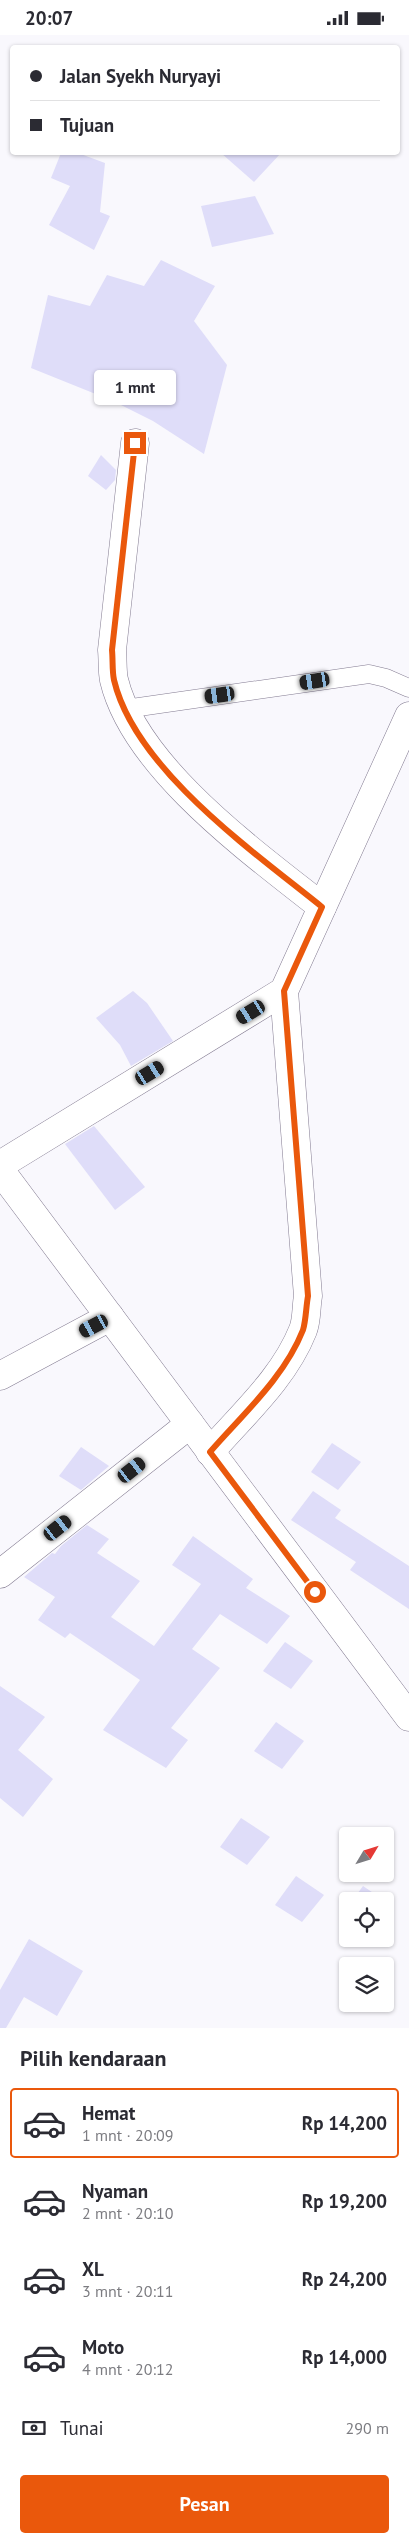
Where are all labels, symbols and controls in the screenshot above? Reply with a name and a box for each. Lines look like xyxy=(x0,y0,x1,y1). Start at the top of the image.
text: 20:07 xyxy=(25,6,73,30)
text: Jalan Syekh Nuryayi xyxy=(60,64,221,88)
text: Tujuan xyxy=(60,113,114,137)
callout: 1 mnt xyxy=(94,371,176,405)
text: 1 mnt xyxy=(115,377,155,397)
route end xyxy=(124,432,146,454)
car xyxy=(299,671,330,691)
car xyxy=(204,685,235,705)
car xyxy=(234,998,267,1026)
car xyxy=(133,1059,166,1087)
car xyxy=(77,1312,110,1340)
car xyxy=(115,1455,148,1485)
car xyxy=(41,1513,74,1543)
route start xyxy=(304,1581,326,1603)
north arrow xyxy=(339,1827,394,1883)
map controls xyxy=(339,1827,394,2012)
button: locate xyxy=(339,1892,394,1947)
button: layers xyxy=(339,1957,394,2012)
text: Pilih kendaraan xyxy=(20,2044,166,2072)
icon: car xyxy=(22,2101,67,2146)
text: Hemat xyxy=(82,2101,135,2125)
text: Rp 14,200 xyxy=(302,2111,387,2135)
text: 1 mnt · 20:09 xyxy=(82,2125,173,2145)
icon: car xyxy=(22,2179,67,2224)
text: Nyaman xyxy=(82,2179,148,2203)
text: Rp 19,200 xyxy=(302,2189,387,2213)
text: 2 mnt · 20:10 xyxy=(82,2203,173,2223)
icon: car xyxy=(22,2257,67,2302)
text: XL xyxy=(82,2257,104,2281)
text: Rp 24,200 xyxy=(302,2267,387,2291)
text: 3 mnt · 20:11 xyxy=(82,2281,173,2301)
icon: car xyxy=(22,2335,67,2380)
text: Moto xyxy=(82,2335,124,2359)
text: Rp 14,000 xyxy=(302,2345,387,2369)
text: 4 mnt · 20:12 xyxy=(82,2359,173,2379)
icon: cash xyxy=(20,2414,48,2442)
text: Tunai xyxy=(60,2416,104,2440)
text: 290 m xyxy=(346,2418,389,2438)
button: Pesan xyxy=(20,2475,389,2533)

